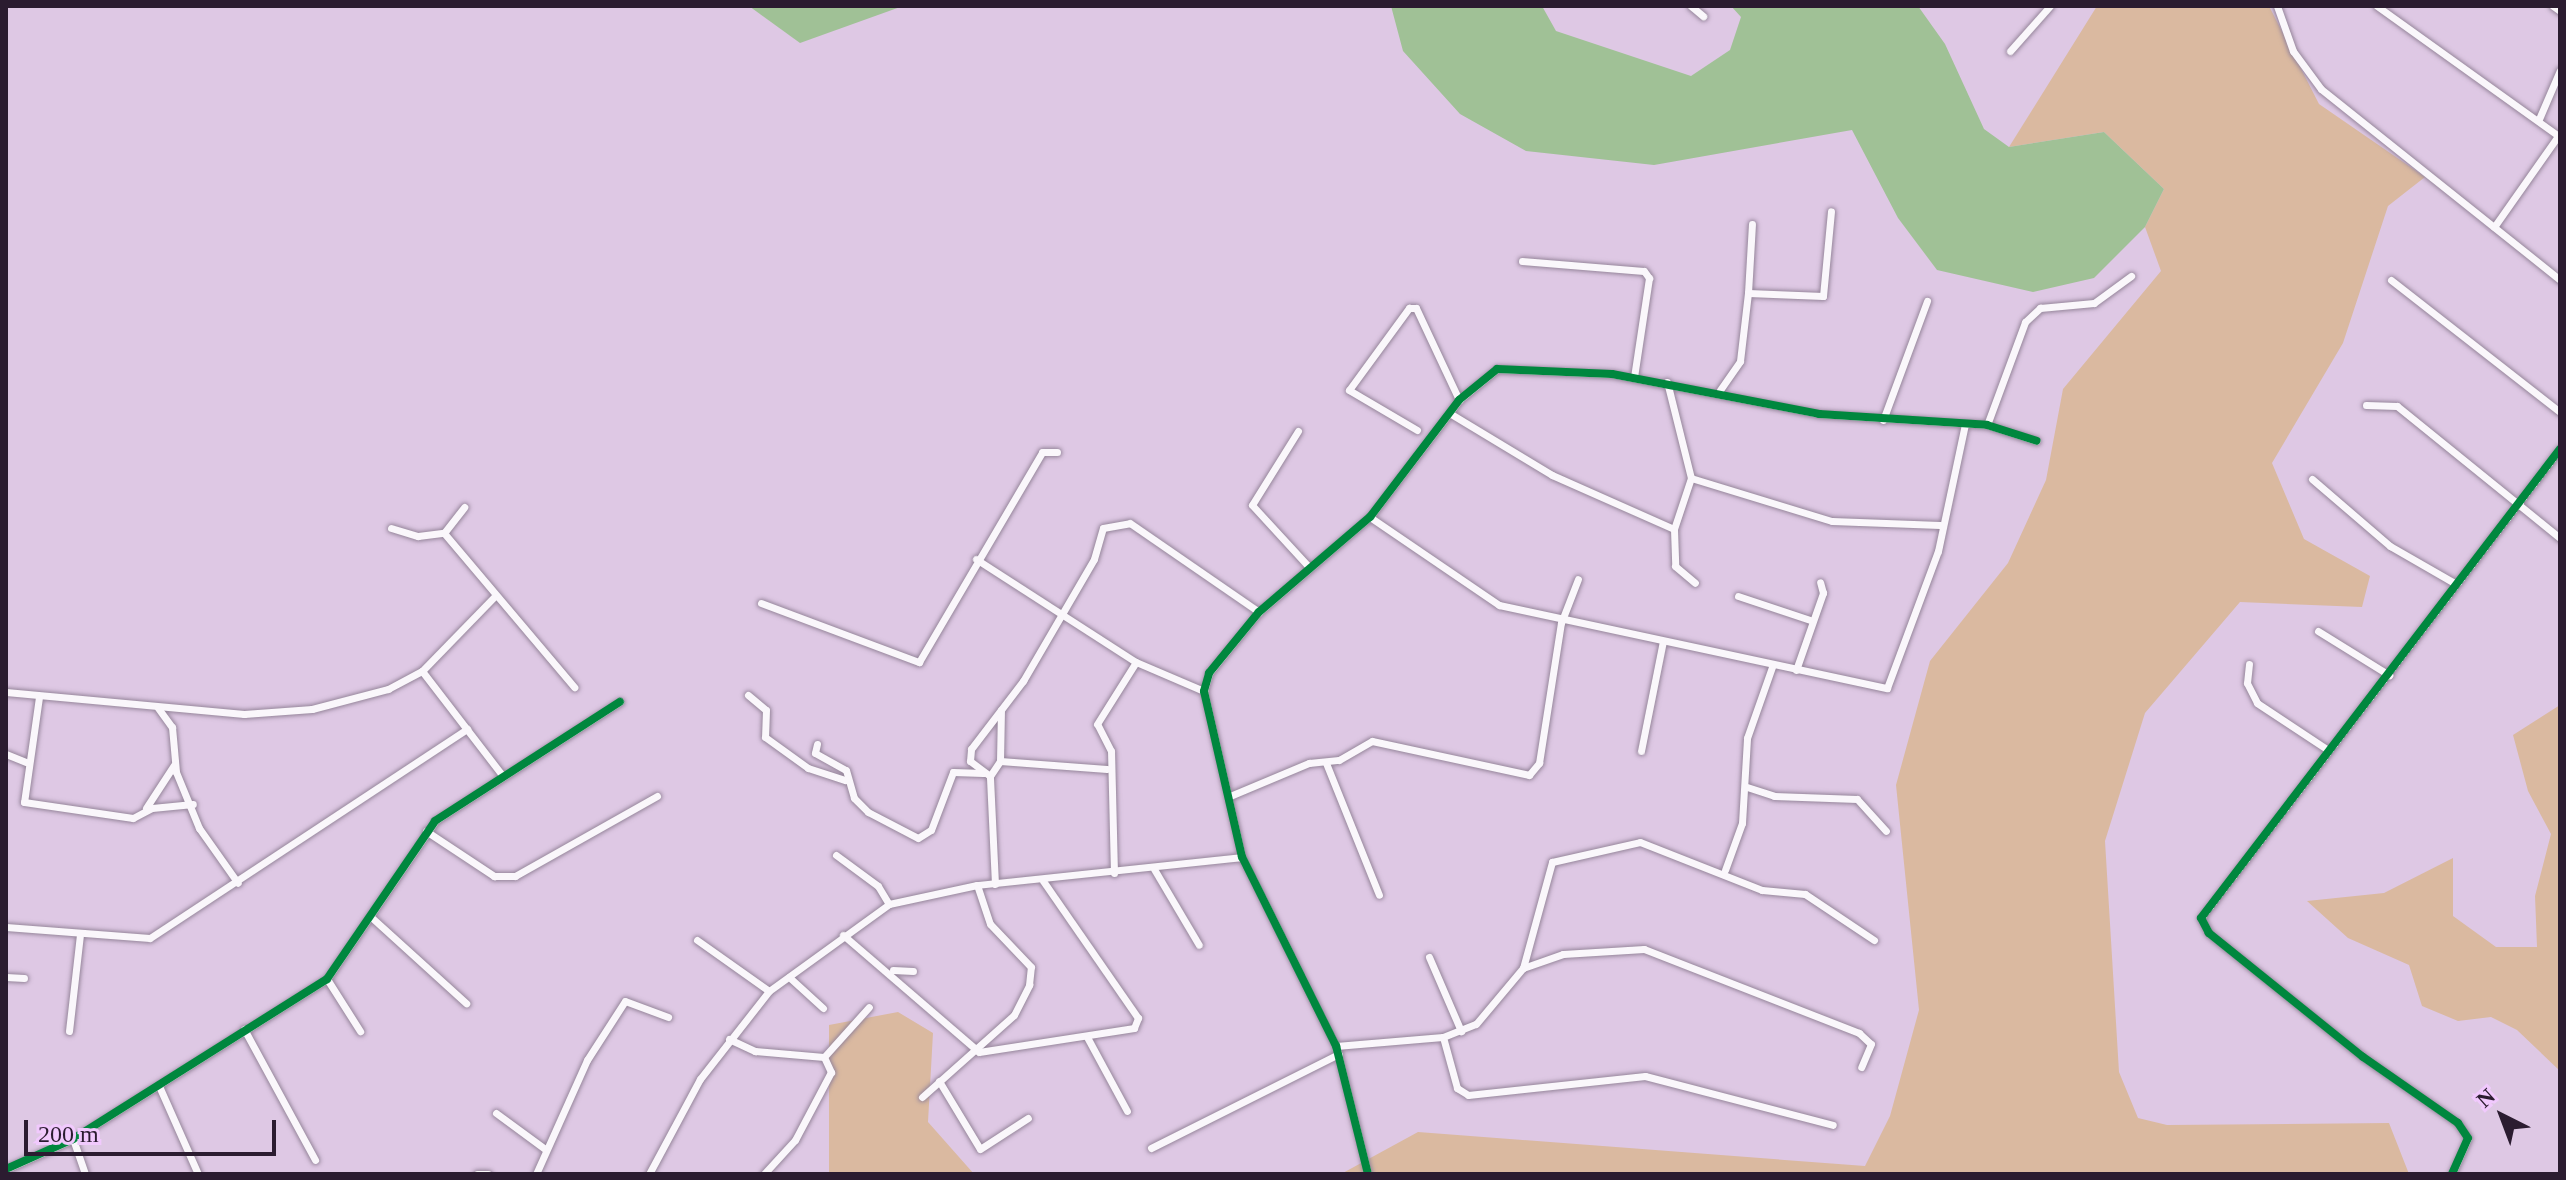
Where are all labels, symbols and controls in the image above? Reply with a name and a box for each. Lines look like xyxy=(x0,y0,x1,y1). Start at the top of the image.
north arrow xyxy=(2462,1076,2542,1156)
text: N xyxy=(2471,1083,2500,1112)
scale bar xyxy=(28,1104,280,1154)
text: 200 m xyxy=(38,1121,99,1147)

